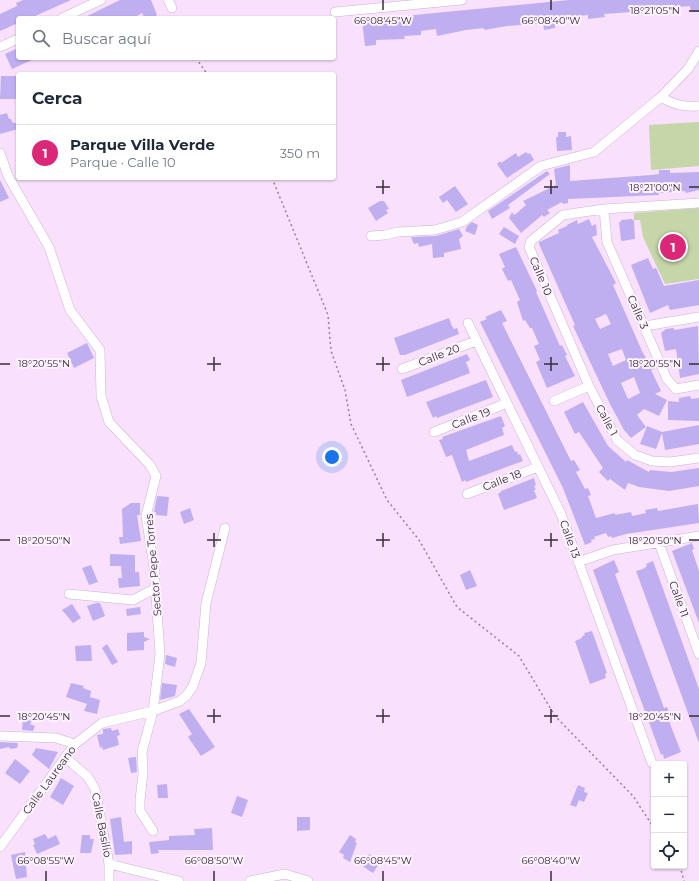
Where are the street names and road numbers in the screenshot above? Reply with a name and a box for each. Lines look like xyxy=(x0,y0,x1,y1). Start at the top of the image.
street label: Calle 10 xyxy=(527,254,555,298)
street label: Calle 3 xyxy=(624,293,652,331)
street label: Calle 20 xyxy=(416,341,462,369)
street label: Calle 1 xyxy=(593,402,621,438)
street label: Calle 19 xyxy=(450,404,493,432)
street label: Calle 18 xyxy=(481,466,523,494)
street label: Sector Pepe Torres xyxy=(141,513,164,617)
street label: Calle 13 xyxy=(557,518,583,560)
street label: Calle 11 xyxy=(666,579,692,619)
street label: Calle Laureano xyxy=(19,743,79,817)
street label: Calle Basilio xyxy=(89,791,115,859)

